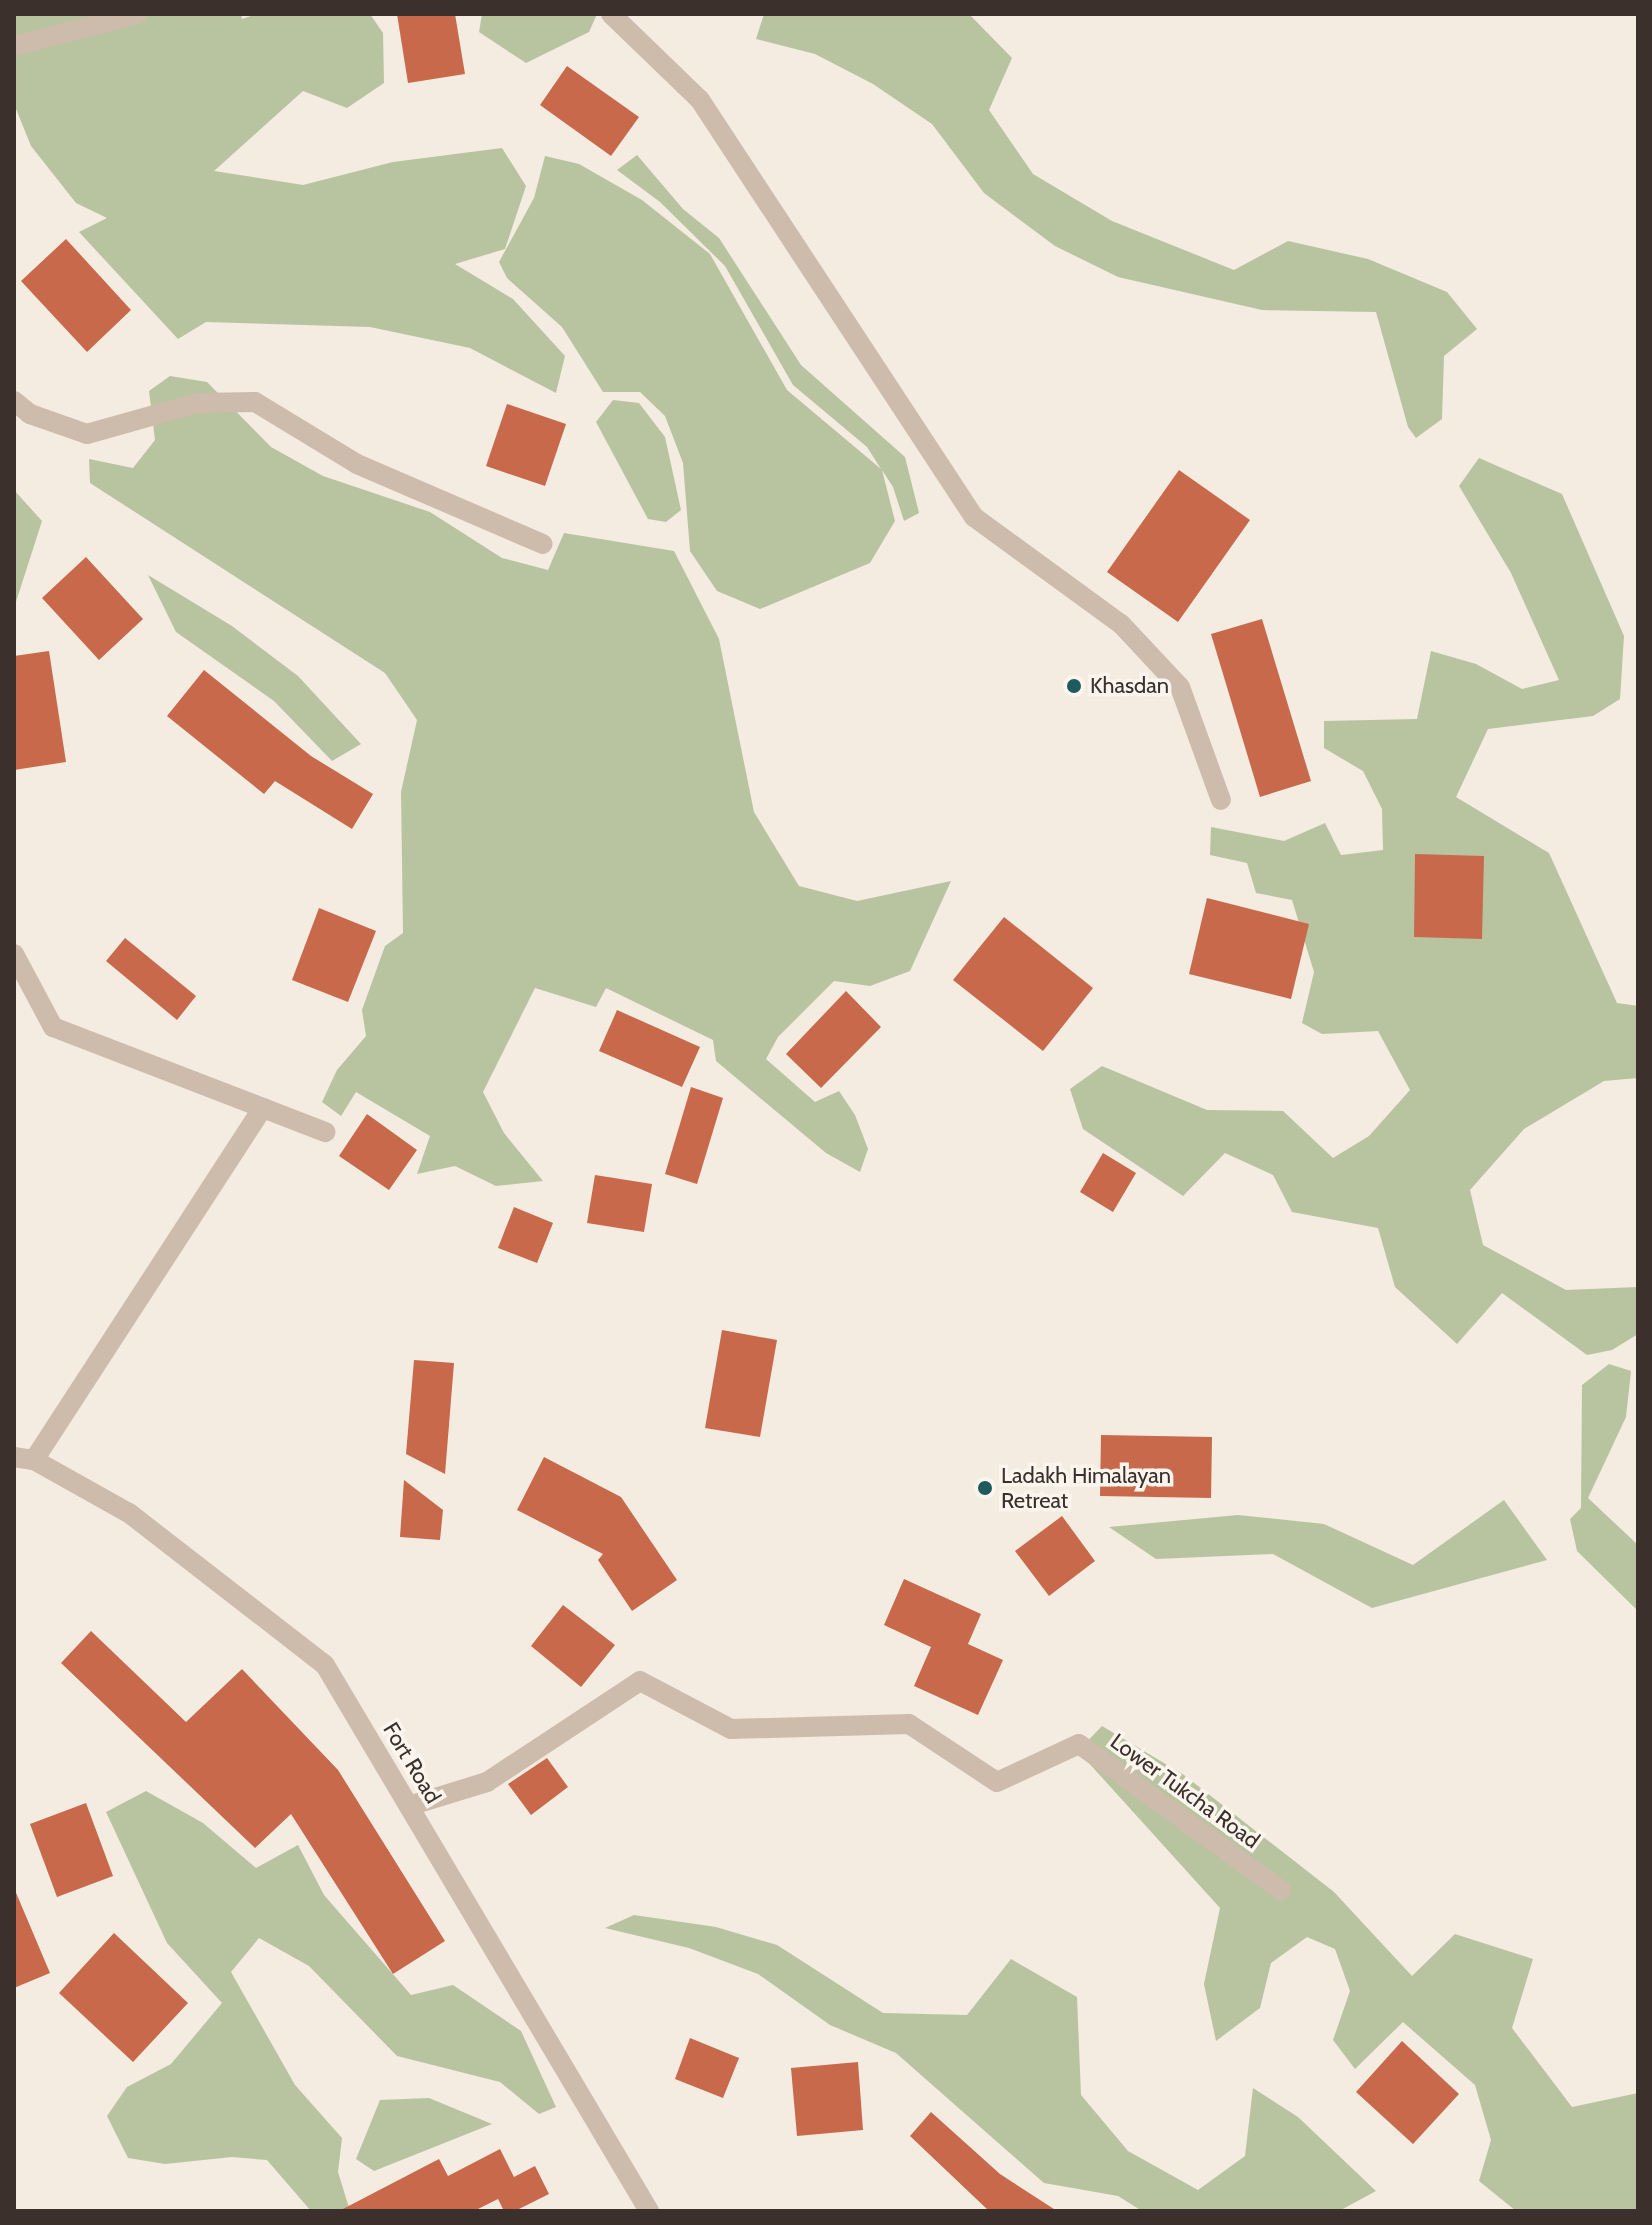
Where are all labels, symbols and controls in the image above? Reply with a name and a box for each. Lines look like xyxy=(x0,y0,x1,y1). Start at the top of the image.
place label: Khasdan xyxy=(1090,673,1169,699)
marker: Khasdan xyxy=(1065,677,1083,695)
place label: Ladakh Himalayan Retreat xyxy=(1001,1462,1171,1514)
marker: Ladakh Himalayan Retreat xyxy=(976,1479,994,1497)
street label: Fort Road xyxy=(378,1718,446,1808)
street label: Lower Tukcha Road xyxy=(1105,1728,1265,1854)

